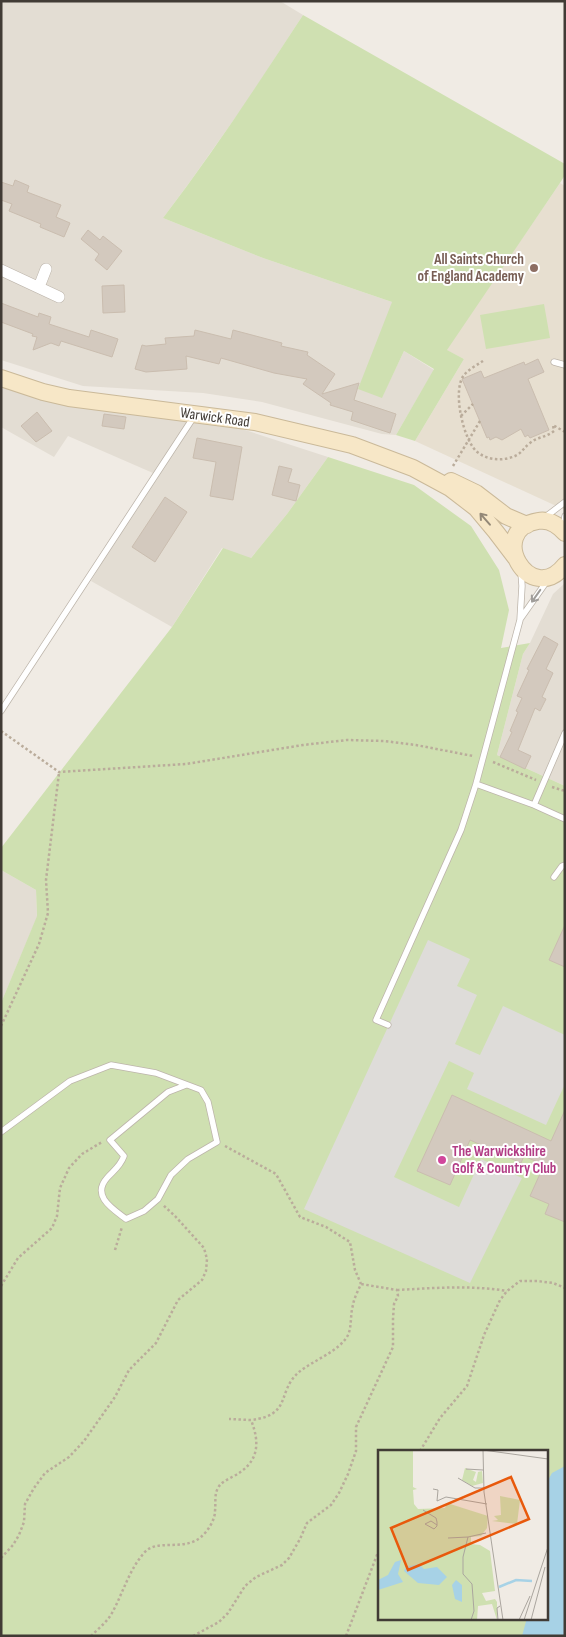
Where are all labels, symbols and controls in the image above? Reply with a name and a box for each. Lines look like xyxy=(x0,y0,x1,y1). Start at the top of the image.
place label: All Saints Church of England Academy xyxy=(418,250,525,286)
marker: All Saints Church of England Academy xyxy=(528,262,540,274)
street label: Warwick Road xyxy=(179,403,251,432)
one-way arrow xyxy=(480,513,491,526)
one-way arrow xyxy=(531,588,541,602)
place label: The Warwickshire Golf & Country Club xyxy=(452,1142,556,1178)
marker: The Warwickshire Golf & Country Club xyxy=(436,1154,448,1166)
inset map xyxy=(378,1450,548,1620)

